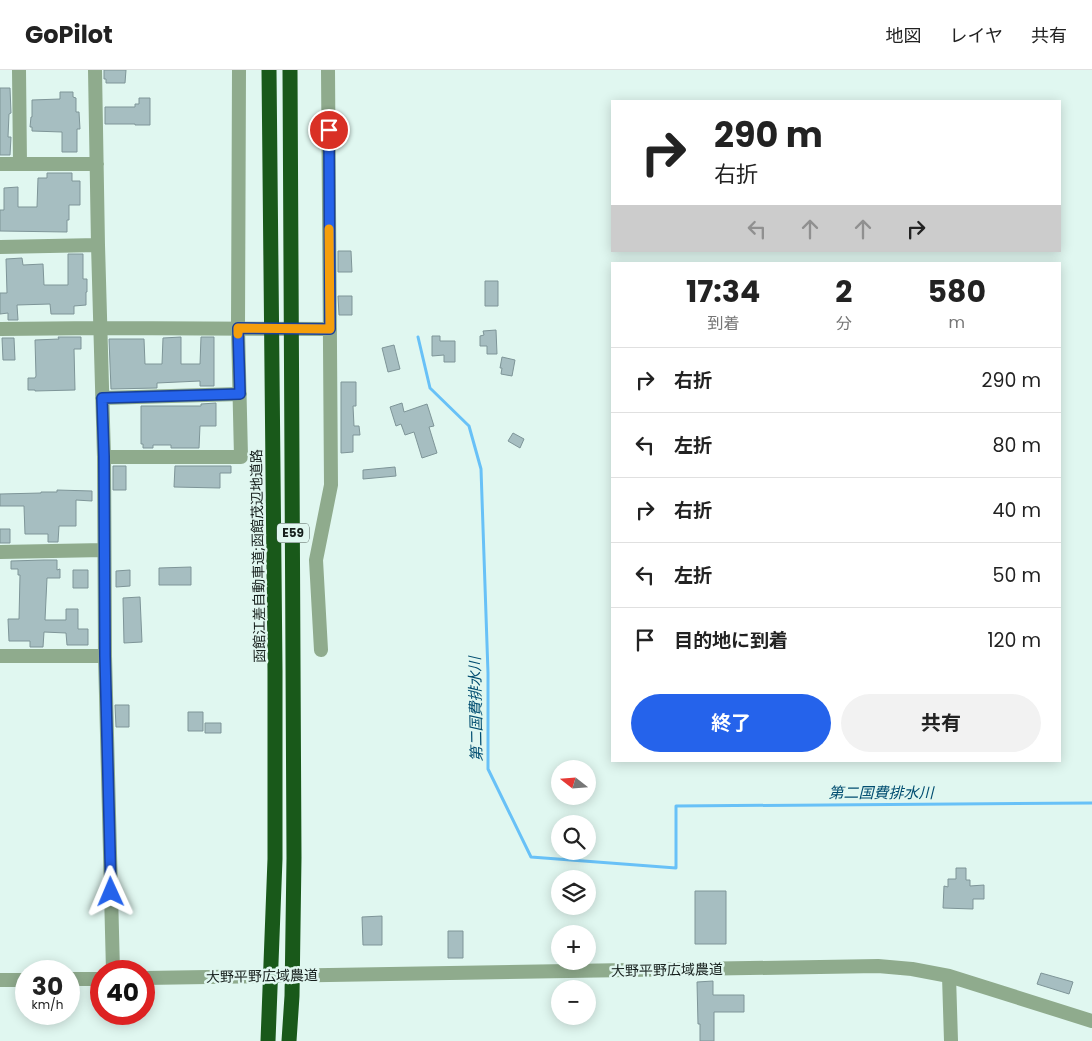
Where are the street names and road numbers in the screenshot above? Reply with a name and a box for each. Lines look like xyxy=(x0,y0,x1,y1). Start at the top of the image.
street label: 函館江差自動車道;函館茂辺地道路 xyxy=(246,449,270,663)
road number: E59 xyxy=(277,523,309,542)
street label: 大野平野広域農道 xyxy=(611,959,723,981)
street label: 大野平野広域農道 xyxy=(206,965,318,987)

